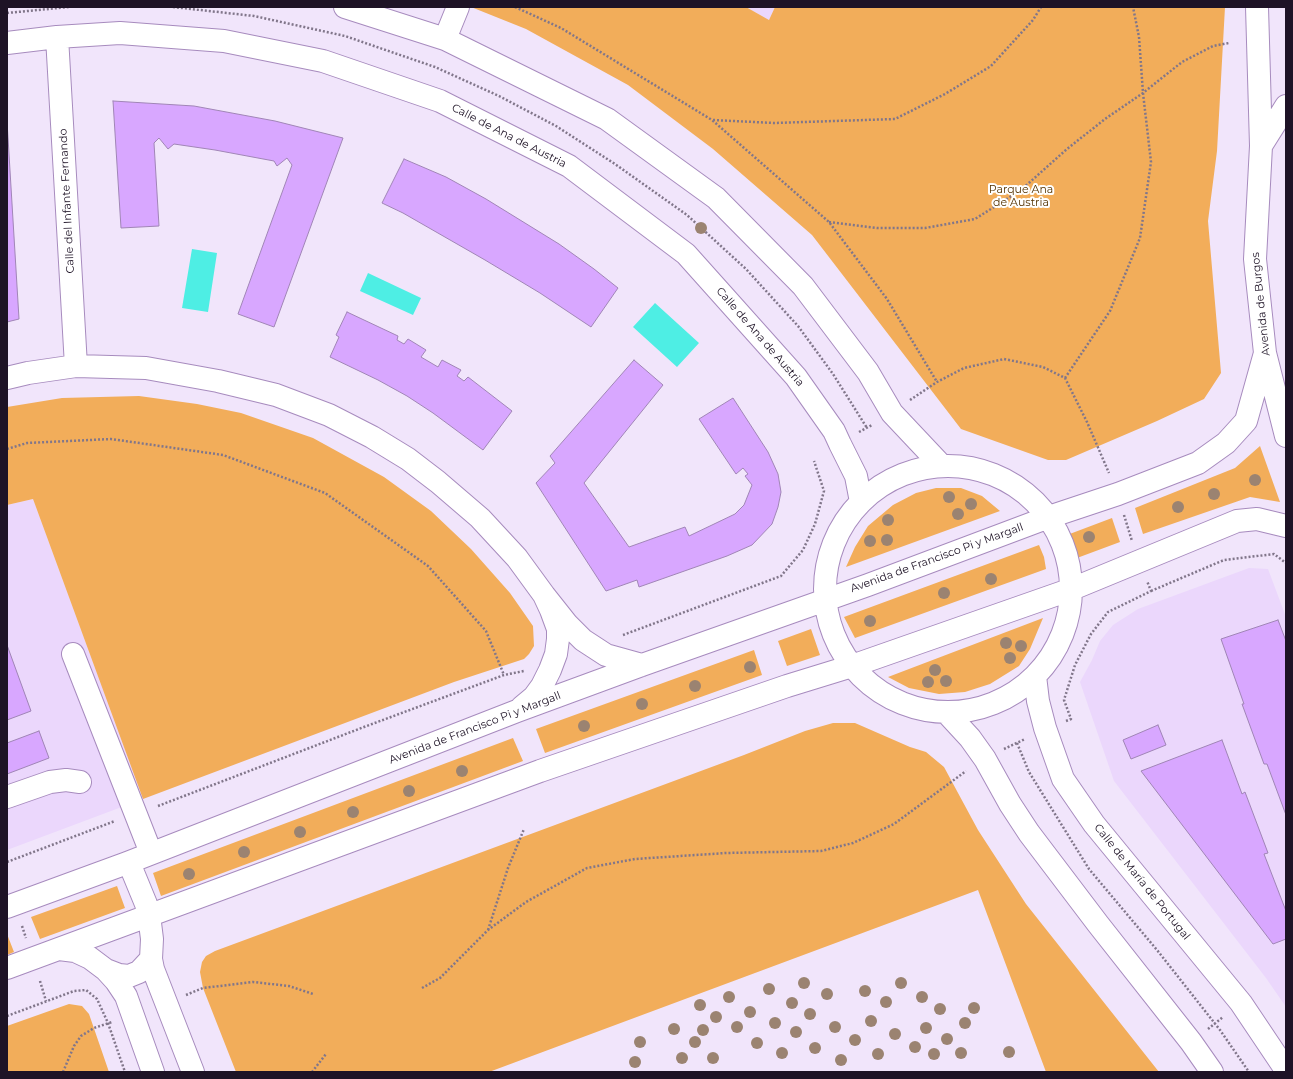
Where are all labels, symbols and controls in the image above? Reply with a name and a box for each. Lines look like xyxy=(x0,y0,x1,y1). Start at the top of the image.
street label: Calle de Ana de Austria xyxy=(449,101,569,171)
street label: Calle del Infante Fernando xyxy=(57,128,77,274)
park label: Parque Ana de Austria xyxy=(989,183,1053,209)
street label: Avenida de Burgos xyxy=(1249,252,1273,356)
street label: Calle de Ana de Austria xyxy=(713,285,807,389)
street label: Avenida de Francisco Pi y Margall xyxy=(849,520,1025,596)
street label: Avenida de Francisco Pi y Margall xyxy=(387,689,563,767)
street label: Calle de María de Portugal xyxy=(1091,821,1193,943)

